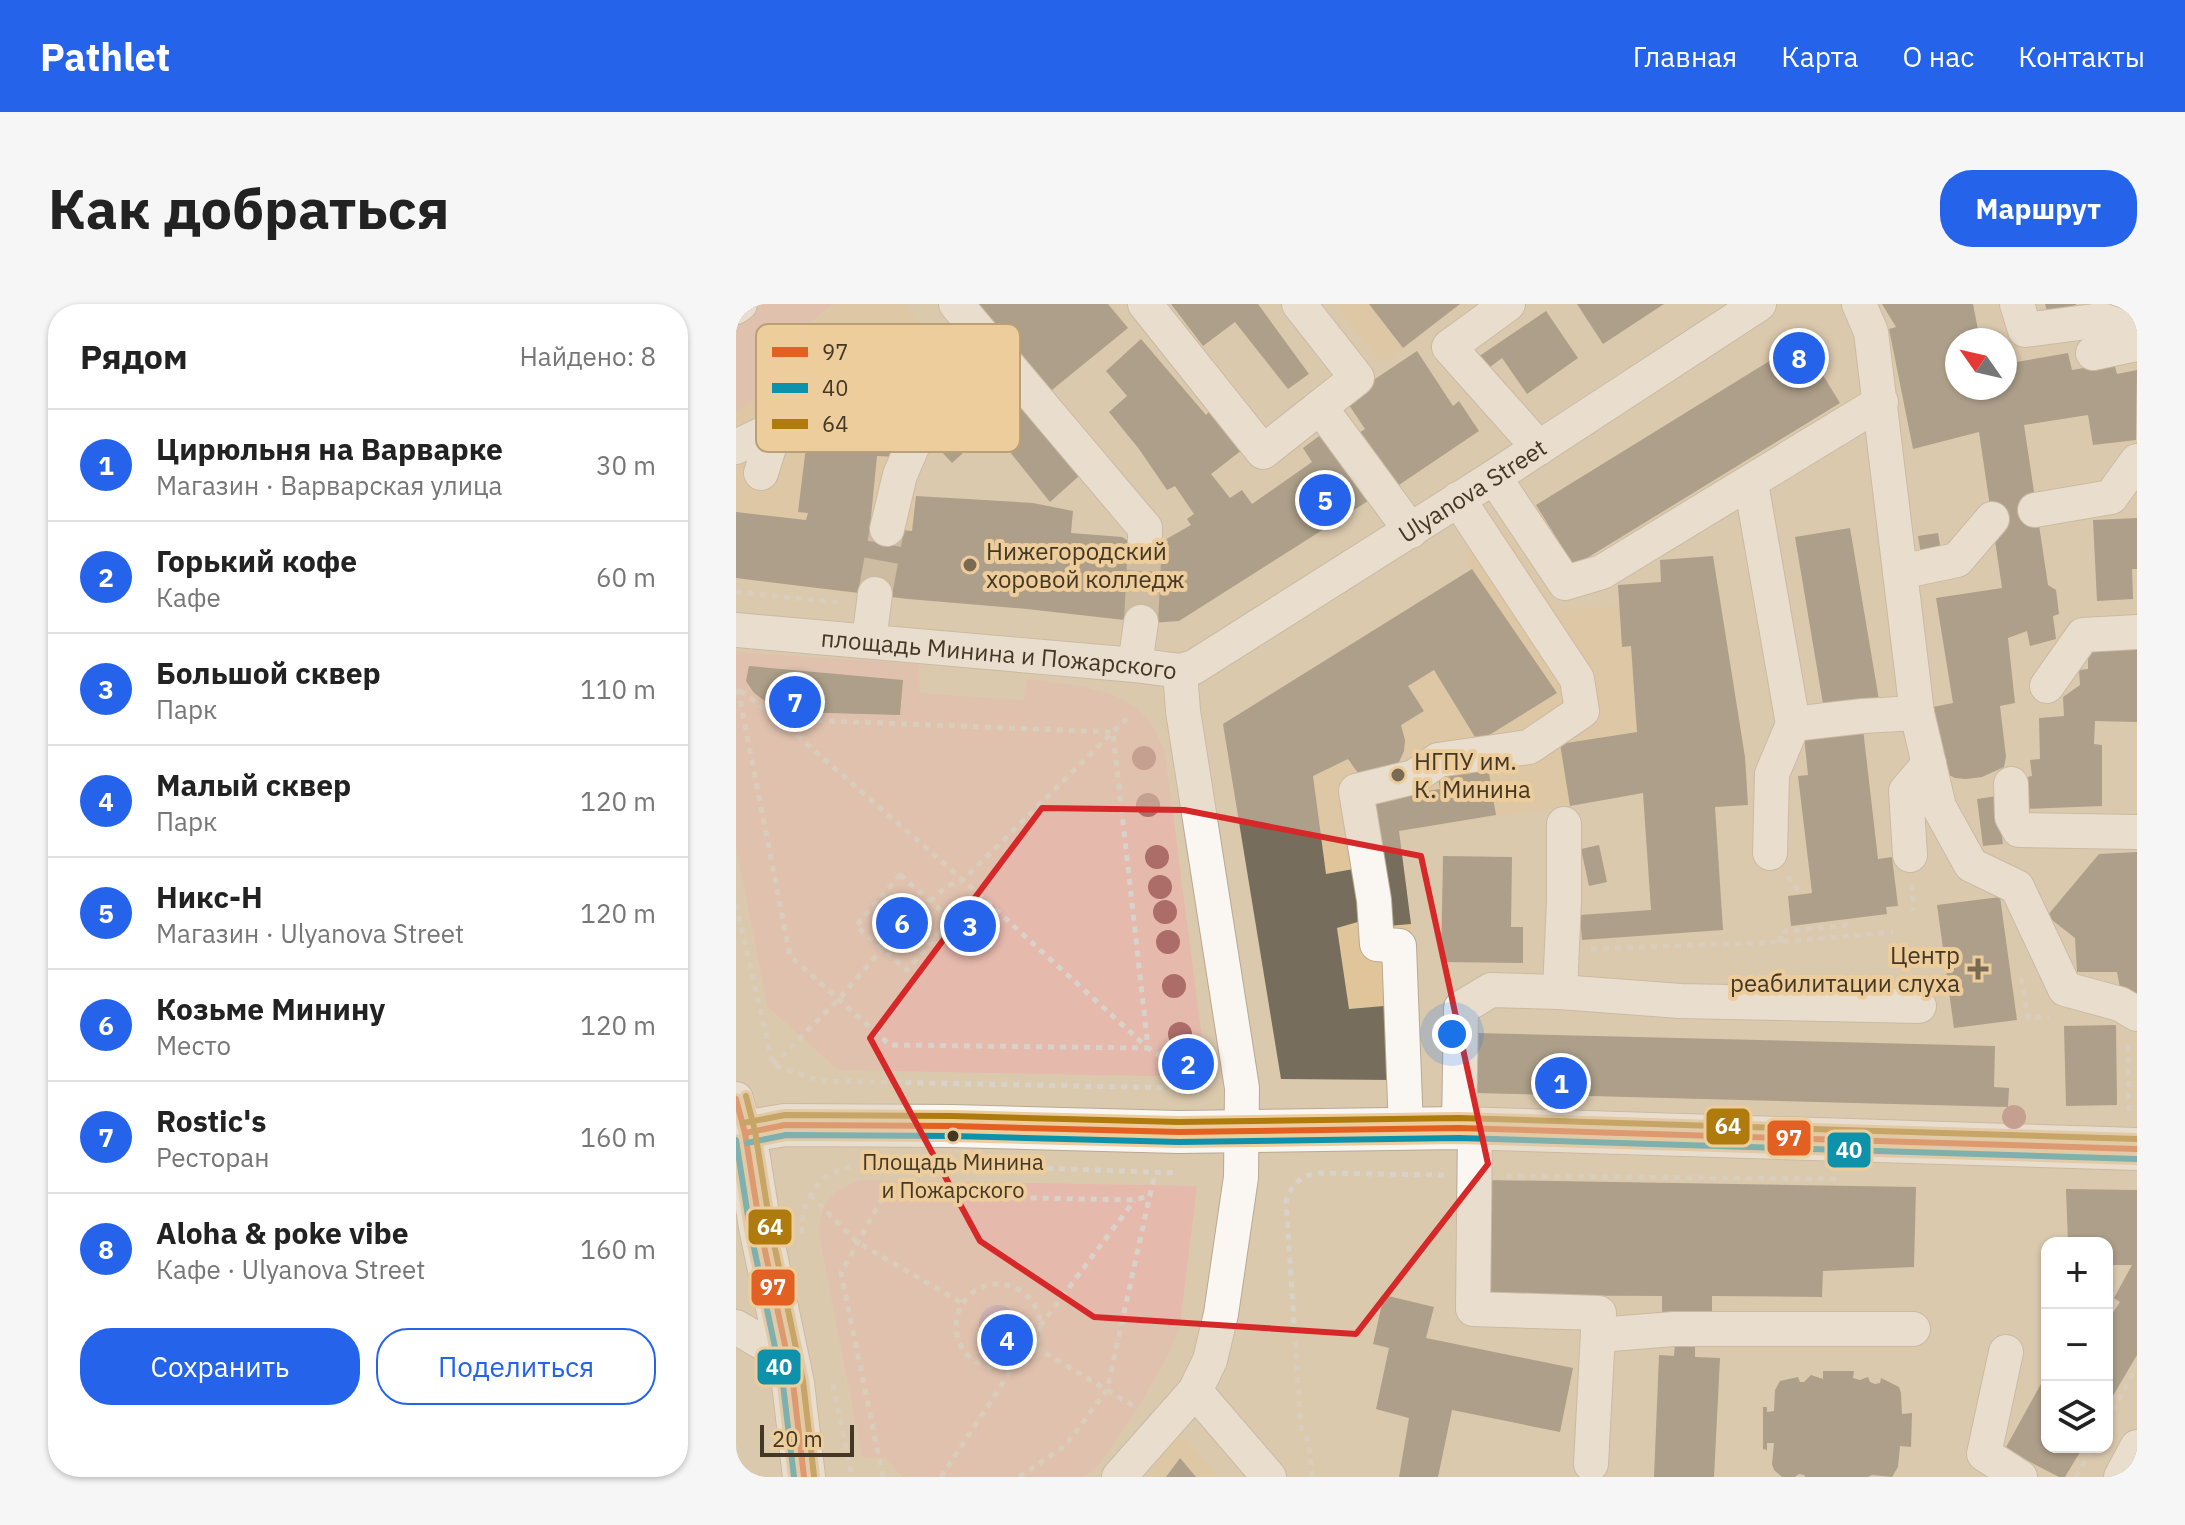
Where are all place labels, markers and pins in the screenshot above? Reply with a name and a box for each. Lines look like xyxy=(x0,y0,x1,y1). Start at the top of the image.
pin: 8 xyxy=(1773,328,1825,388)
pin: 5 xyxy=(1299,470,1351,530)
place label: Нижегородский хоровой колледж xyxy=(986,535,1185,595)
marker: Нижегородский хоровой колледж xyxy=(961,556,979,574)
pin: 7 xyxy=(769,672,821,732)
place label: НГПУ им. К. Минина xyxy=(1414,745,1531,805)
marker: НГПУ им. К. Минина xyxy=(1389,766,1407,784)
pin: 6 xyxy=(876,893,928,953)
pin: 3 xyxy=(944,896,996,956)
place label: Центр реабилитации слуха xyxy=(1730,939,1960,999)
marker: Центр реабилитации слуха xyxy=(1967,958,1989,980)
pin: 2 xyxy=(1162,1034,1214,1094)
pin: 1 xyxy=(1535,1053,1587,1113)
marker: Площадь Минина и Пожарского xyxy=(945,1128,961,1144)
place label: Площадь Минина и Пожарского xyxy=(862,1147,1044,1204)
pin: 4 xyxy=(981,1310,1033,1370)

